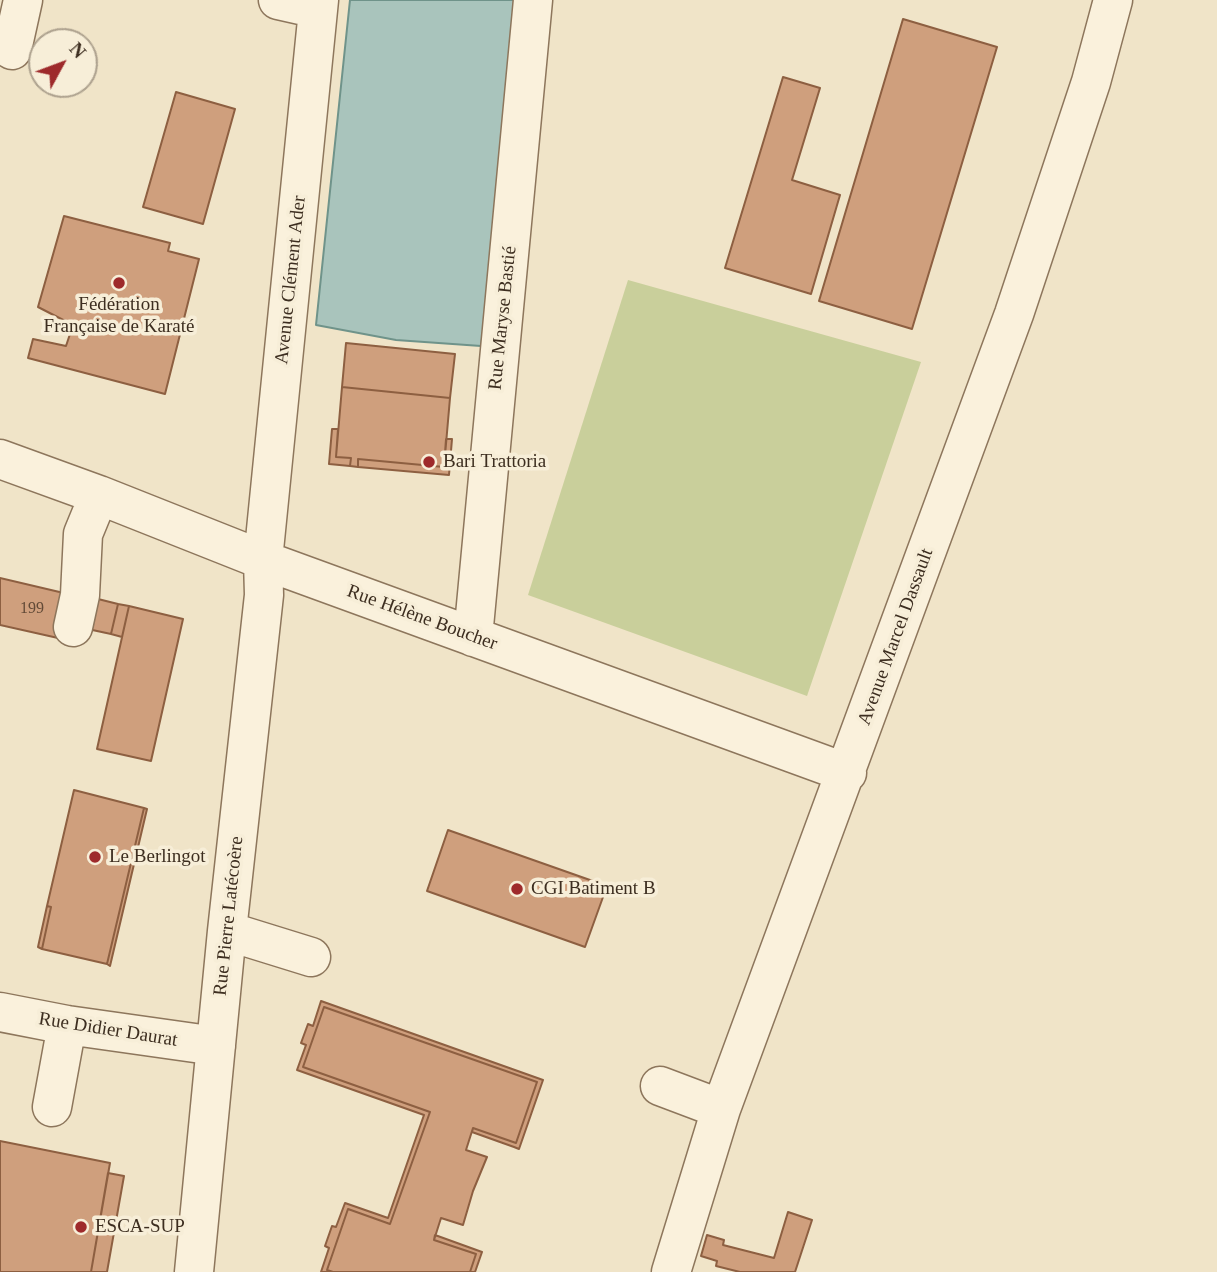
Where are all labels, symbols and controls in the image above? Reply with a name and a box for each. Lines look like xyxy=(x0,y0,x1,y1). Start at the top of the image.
north arrow xyxy=(28,28,98,98)
text: N xyxy=(65,38,90,62)
street label: Avenue Clément Ader xyxy=(271,195,311,365)
street label: Rue Maryse Bastié xyxy=(484,245,522,391)
marker: Fédération Française de Karaté xyxy=(111,275,127,291)
place label: Fédération Française de Karaté xyxy=(44,294,194,338)
place label: Bari Trattoria xyxy=(443,451,546,473)
marker: Bari Trattoria xyxy=(421,454,437,470)
street label: Avenue Marcel Dassault xyxy=(853,546,939,728)
street label: Rue Hélène Boucher xyxy=(344,580,500,656)
house number: 199 xyxy=(20,599,44,619)
street label: Rue Pierre Latécoère xyxy=(209,835,249,997)
place label: Le Berlingot xyxy=(109,846,206,868)
marker: Le Berlingot xyxy=(87,849,103,865)
place label: CGI Batiment B xyxy=(531,878,656,900)
marker: CGI Batiment B xyxy=(509,881,525,897)
street label: Rue Didier Daurat xyxy=(37,1008,179,1052)
place label: ESCA-SUP xyxy=(95,1216,185,1238)
marker: ESCA-SUP xyxy=(73,1219,89,1235)

